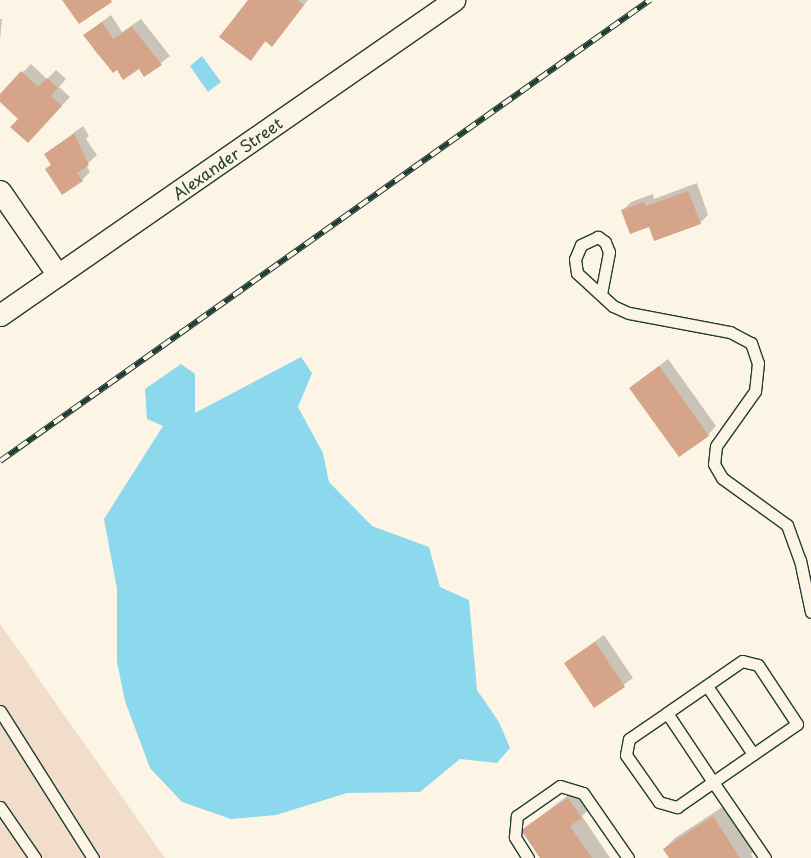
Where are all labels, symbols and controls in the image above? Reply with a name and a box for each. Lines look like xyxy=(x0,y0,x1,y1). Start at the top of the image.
street label: Alexander Street xyxy=(168,113,286,203)

